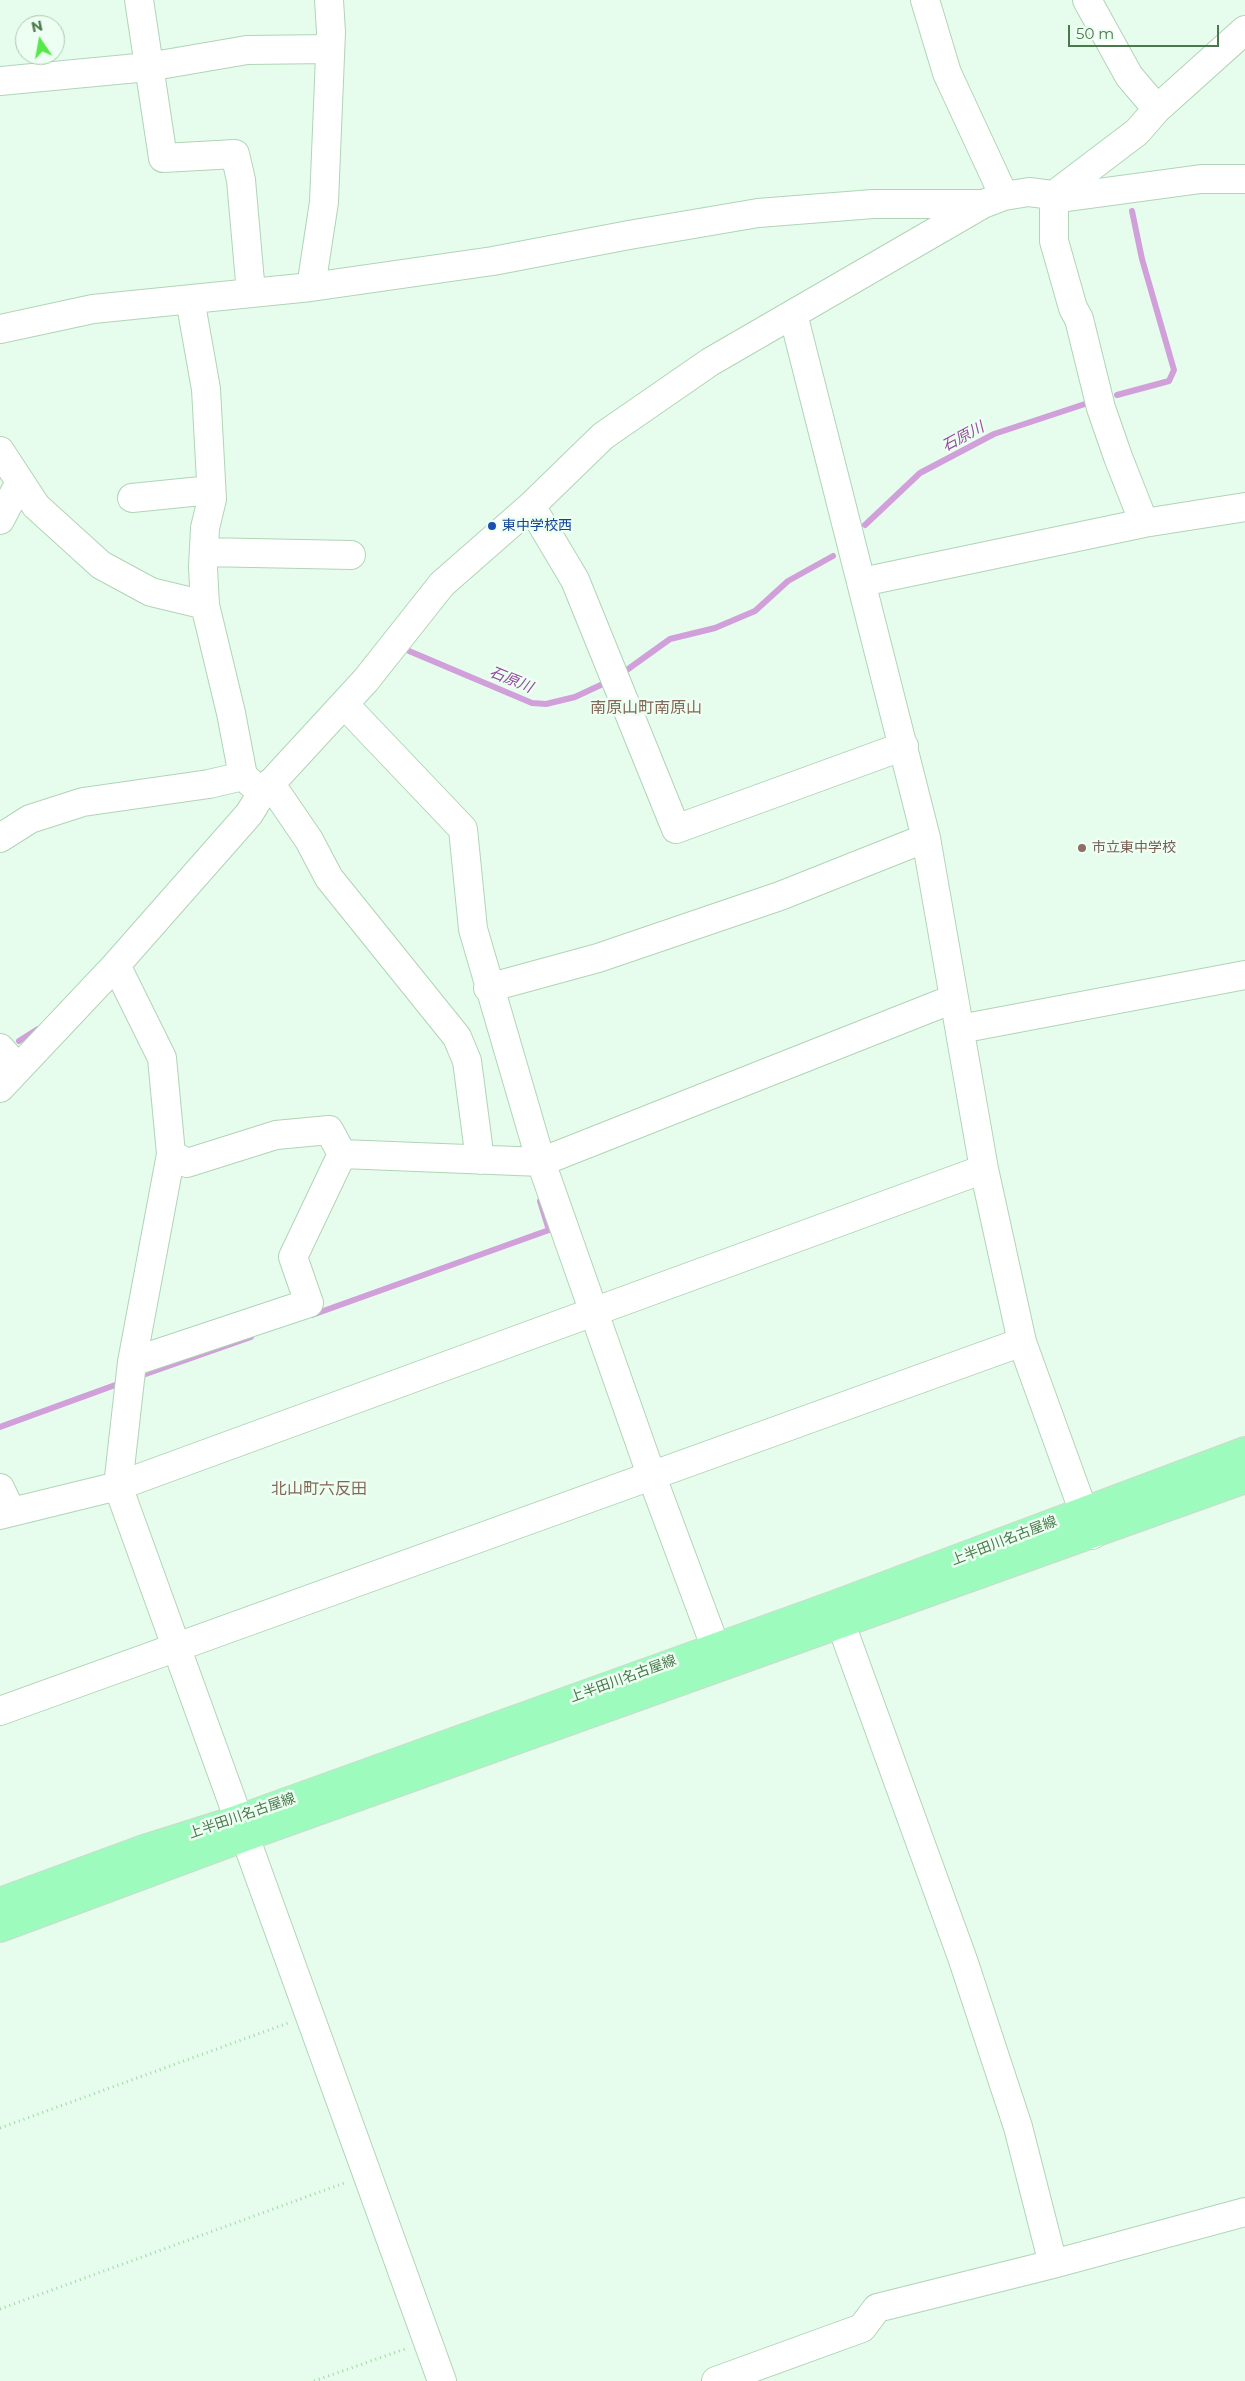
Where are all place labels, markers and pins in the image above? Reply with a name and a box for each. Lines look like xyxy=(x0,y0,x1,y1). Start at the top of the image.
place label: 東中学校西 xyxy=(502,518,572,534)
marker: 東中学校西 xyxy=(486,520,498,532)
place label: 市立東中学校 xyxy=(1092,840,1176,856)
marker: 市立東中学校 xyxy=(1076,842,1088,854)

